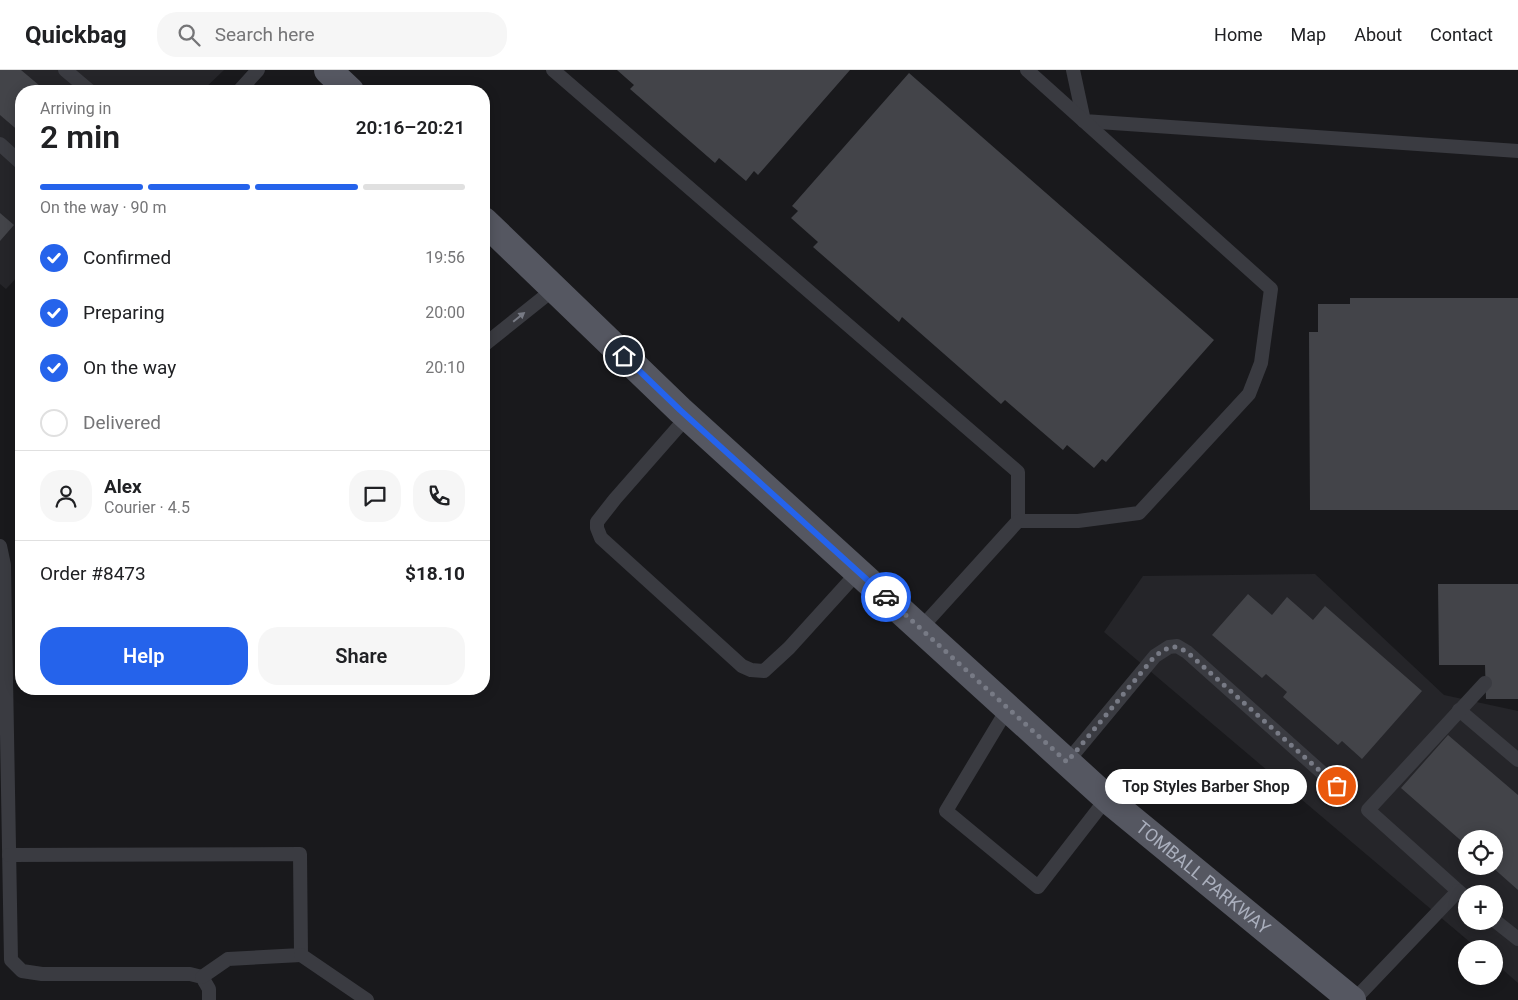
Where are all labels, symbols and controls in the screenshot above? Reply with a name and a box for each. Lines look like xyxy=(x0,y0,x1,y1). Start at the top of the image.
search box xyxy=(157,12,507,57)
text: Quickbag xyxy=(25,21,127,49)
icon: search xyxy=(175,21,203,49)
text: Search here xyxy=(215,23,315,46)
text: Home xyxy=(1214,24,1263,45)
text: Map xyxy=(1291,24,1326,45)
text: About xyxy=(1354,24,1402,45)
text: Contact xyxy=(1430,24,1493,45)
text: Arriving in xyxy=(40,99,111,118)
text: 20:16–20:21 xyxy=(356,116,465,139)
text: 2 min xyxy=(40,118,120,156)
text: On the way · 90 m xyxy=(40,198,167,217)
icon: check xyxy=(40,244,68,272)
text: Confirmed xyxy=(83,246,171,269)
text: 19:56 xyxy=(425,248,465,267)
icon: check xyxy=(40,299,68,327)
text: Preparing xyxy=(83,301,165,324)
text: 20:00 xyxy=(425,303,465,322)
one-way arrow xyxy=(512,311,525,322)
pin xyxy=(603,335,645,377)
icon: home xyxy=(610,342,638,370)
icon: check xyxy=(40,354,68,382)
text: On the way xyxy=(83,356,176,379)
text: 20:10 xyxy=(425,358,465,377)
text: Delivered xyxy=(83,411,161,434)
button: person xyxy=(40,470,92,522)
button: chat xyxy=(349,470,401,522)
button: phone xyxy=(413,470,465,522)
text: Alex xyxy=(104,475,142,498)
text: Courier · 4.5 xyxy=(104,498,190,517)
text: Order #8473 xyxy=(40,562,146,585)
text: $18.10 xyxy=(405,562,465,585)
courier xyxy=(861,572,911,622)
icon: car xyxy=(872,583,900,611)
button: Help xyxy=(40,627,248,685)
button: Share xyxy=(258,627,465,685)
pin xyxy=(1316,765,1358,807)
callout: Top Styles Barber Shop xyxy=(1104,768,1307,804)
icon: bag xyxy=(1323,772,1351,800)
text: Top Styles Barber Shop xyxy=(1122,777,1290,796)
street label: TOMBALL PARKWAY xyxy=(1132,816,1275,939)
map controls xyxy=(1458,830,1503,985)
button: locate xyxy=(1458,830,1503,875)
button: + xyxy=(1458,885,1503,930)
button: − xyxy=(1458,940,1503,985)

